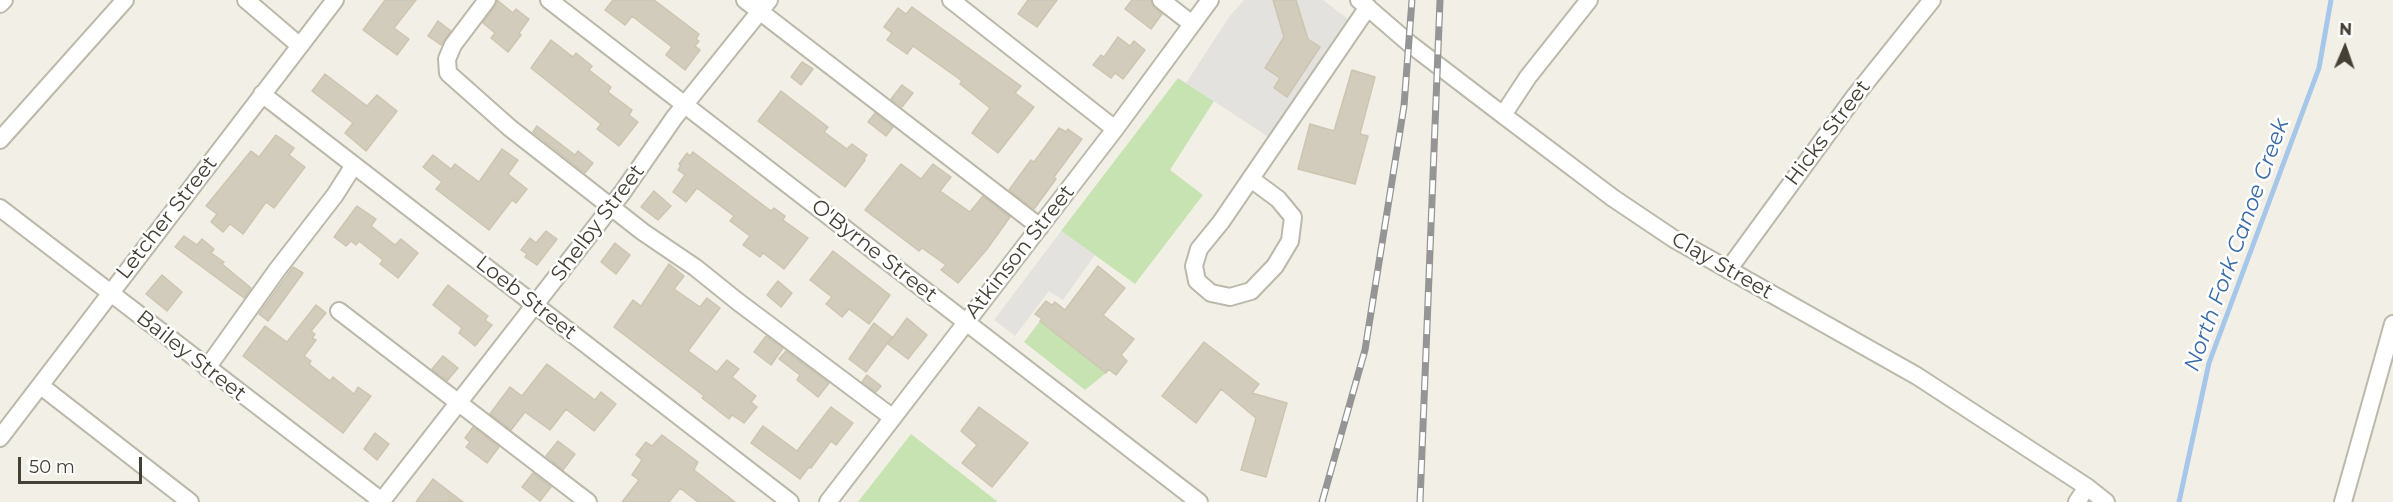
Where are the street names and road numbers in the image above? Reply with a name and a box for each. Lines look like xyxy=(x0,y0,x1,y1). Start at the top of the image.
street label: Hicks Street xyxy=(1780,75,1876,191)
street label: Letcher Street xyxy=(111,152,223,284)
street label: Shelby Street xyxy=(546,160,650,286)
street label: Atkinson Street xyxy=(960,180,1080,324)
street label: O'Byrne Street xyxy=(806,194,942,308)
street label: Clay Street xyxy=(1667,227,1777,305)
street label: Loeb Street xyxy=(470,251,582,345)
street label: Bailey Street xyxy=(131,305,251,407)

